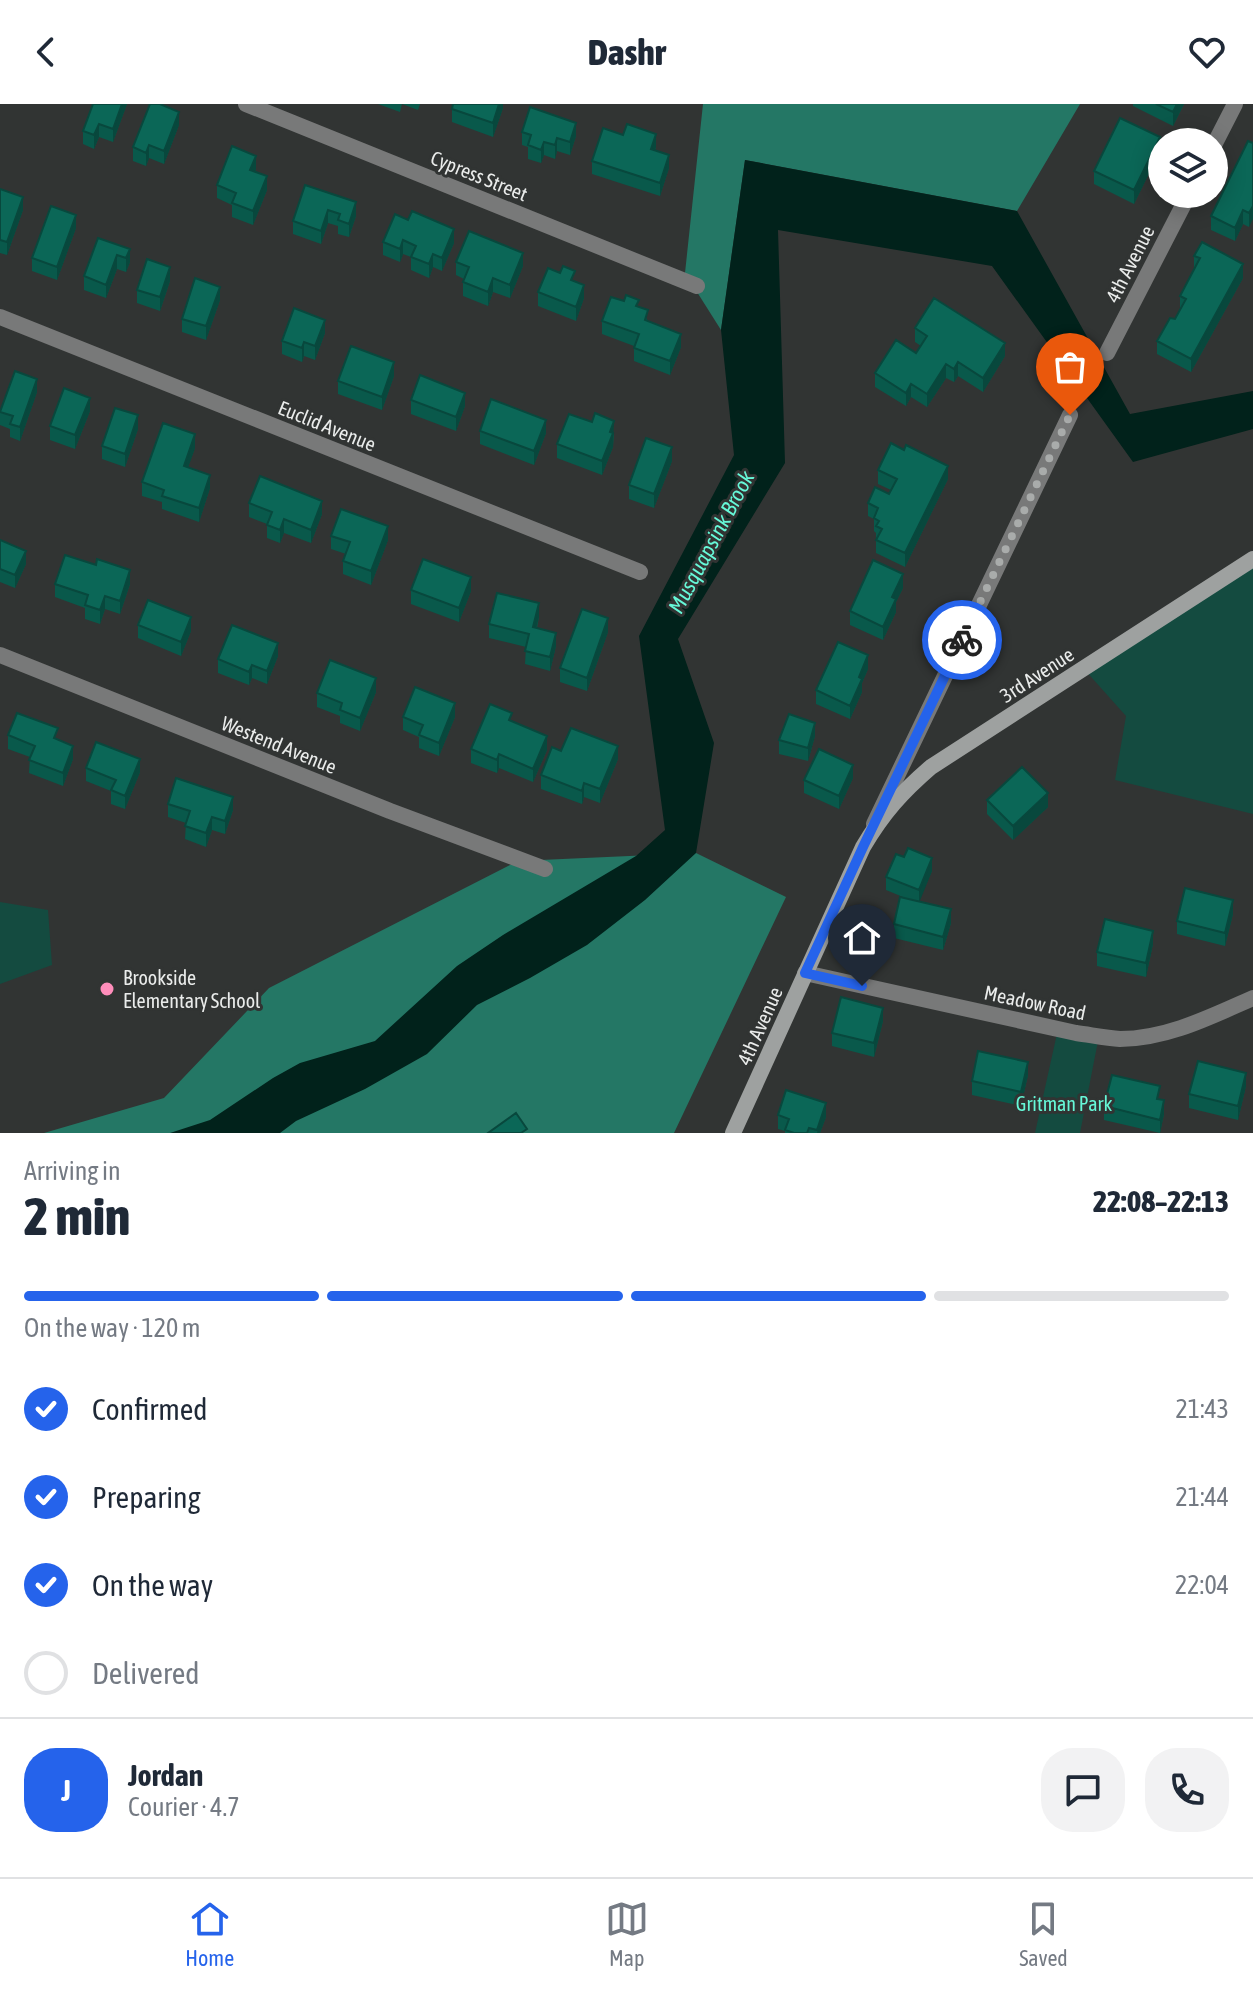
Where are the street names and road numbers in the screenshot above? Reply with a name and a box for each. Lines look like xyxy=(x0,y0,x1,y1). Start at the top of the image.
street label: Cypress Street xyxy=(427,146,531,205)
street label: 4th Avenue xyxy=(1100,222,1159,306)
street label: Euclid Avenue xyxy=(275,396,379,456)
street label: 3rd Avenue xyxy=(996,642,1078,707)
street label: Westend Avenue xyxy=(218,711,340,778)
street label: Meadow Road xyxy=(982,981,1088,1025)
street label: 4th Avenue xyxy=(732,983,787,1068)

